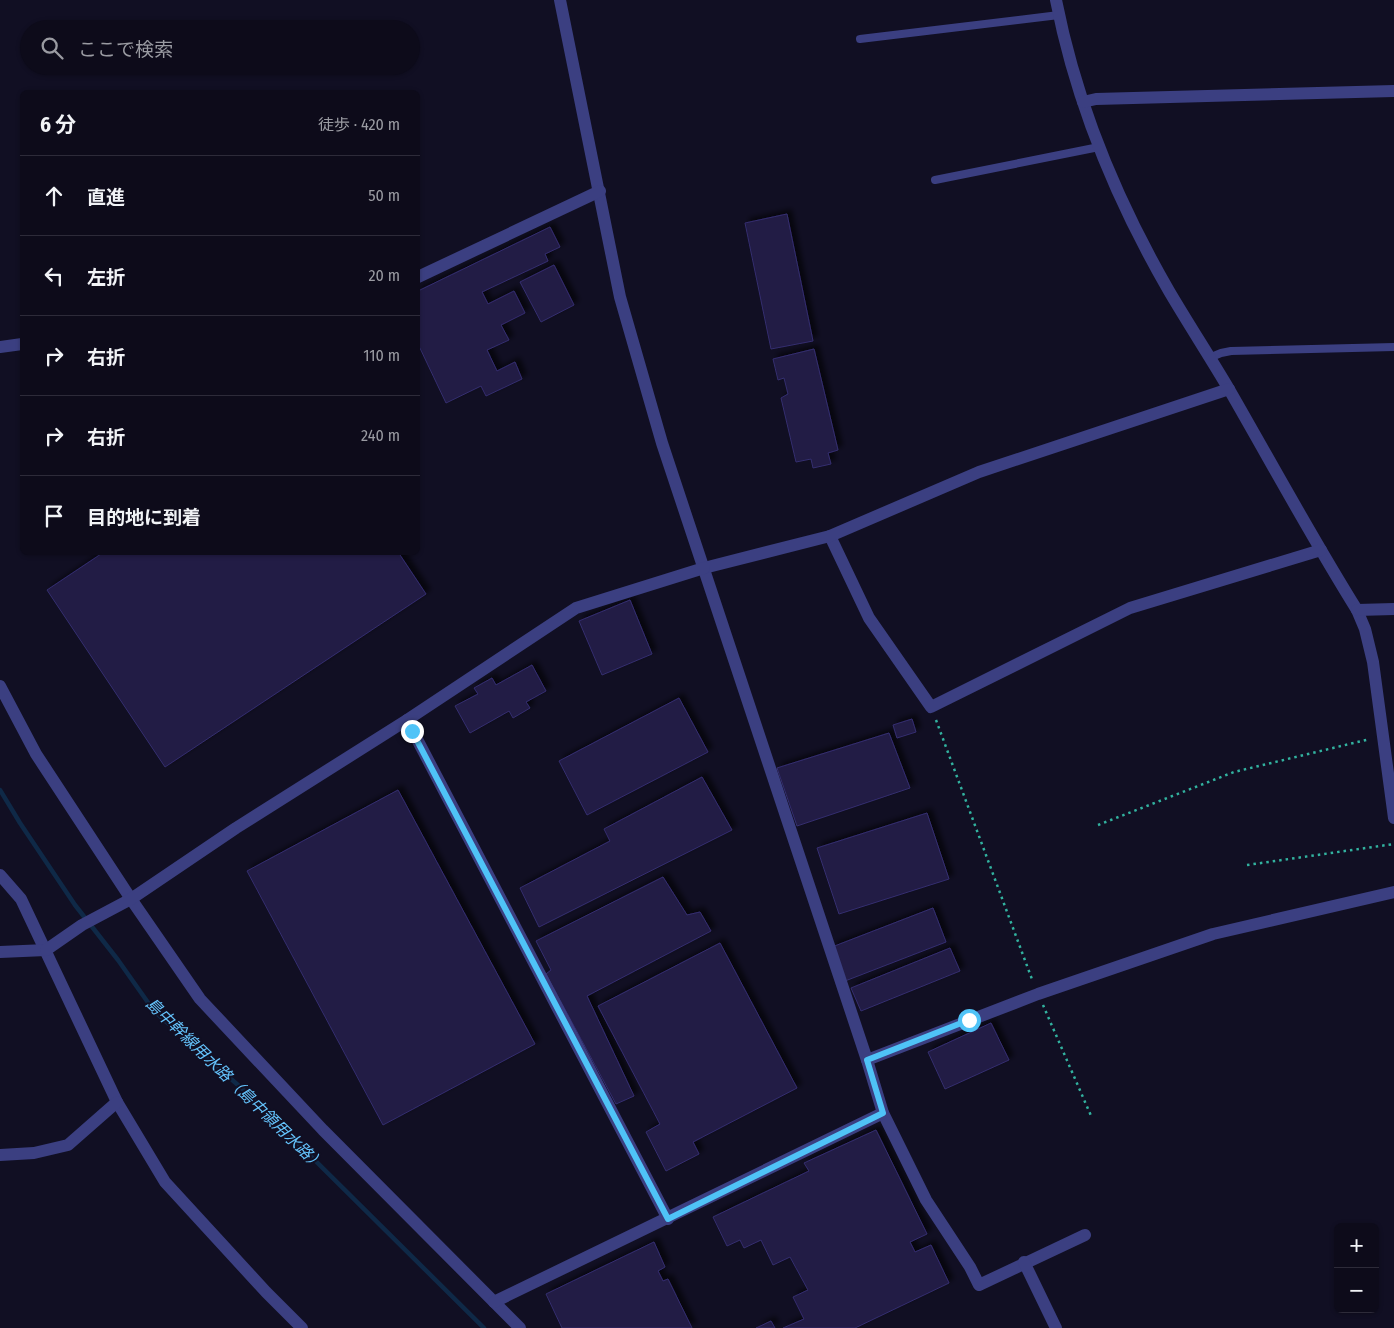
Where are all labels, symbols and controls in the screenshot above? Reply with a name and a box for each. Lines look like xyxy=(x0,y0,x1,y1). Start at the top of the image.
search box xyxy=(20,20,420,75)
icon: search xyxy=(38,34,66,62)
text: ここで検索 xyxy=(78,38,173,61)
text: 6 分 xyxy=(40,112,76,138)
text: 徒歩 · 420 m xyxy=(318,115,400,134)
icon: ahead xyxy=(40,182,68,210)
text: 直進 xyxy=(87,186,125,209)
text: 50 m xyxy=(368,186,400,205)
icon: left xyxy=(40,262,68,290)
text: 左折 xyxy=(87,266,125,289)
text: 20 m xyxy=(369,266,400,285)
icon: right xyxy=(40,342,68,370)
text: 右折 xyxy=(87,346,125,369)
text: 110 m xyxy=(363,346,400,365)
icon: right xyxy=(40,422,68,450)
text: 右折 xyxy=(87,426,125,449)
text: 240 m xyxy=(361,426,400,445)
icon: arrive xyxy=(40,502,68,530)
text: 目的地に到着 xyxy=(87,506,201,529)
route end xyxy=(401,720,424,743)
water label: 島中幹線用水路（島中領用水路） xyxy=(142,994,328,1174)
route start xyxy=(958,1009,981,1032)
map controls xyxy=(1334,1223,1379,1313)
button: + xyxy=(1334,1223,1379,1268)
button: − xyxy=(1334,1268,1379,1313)

